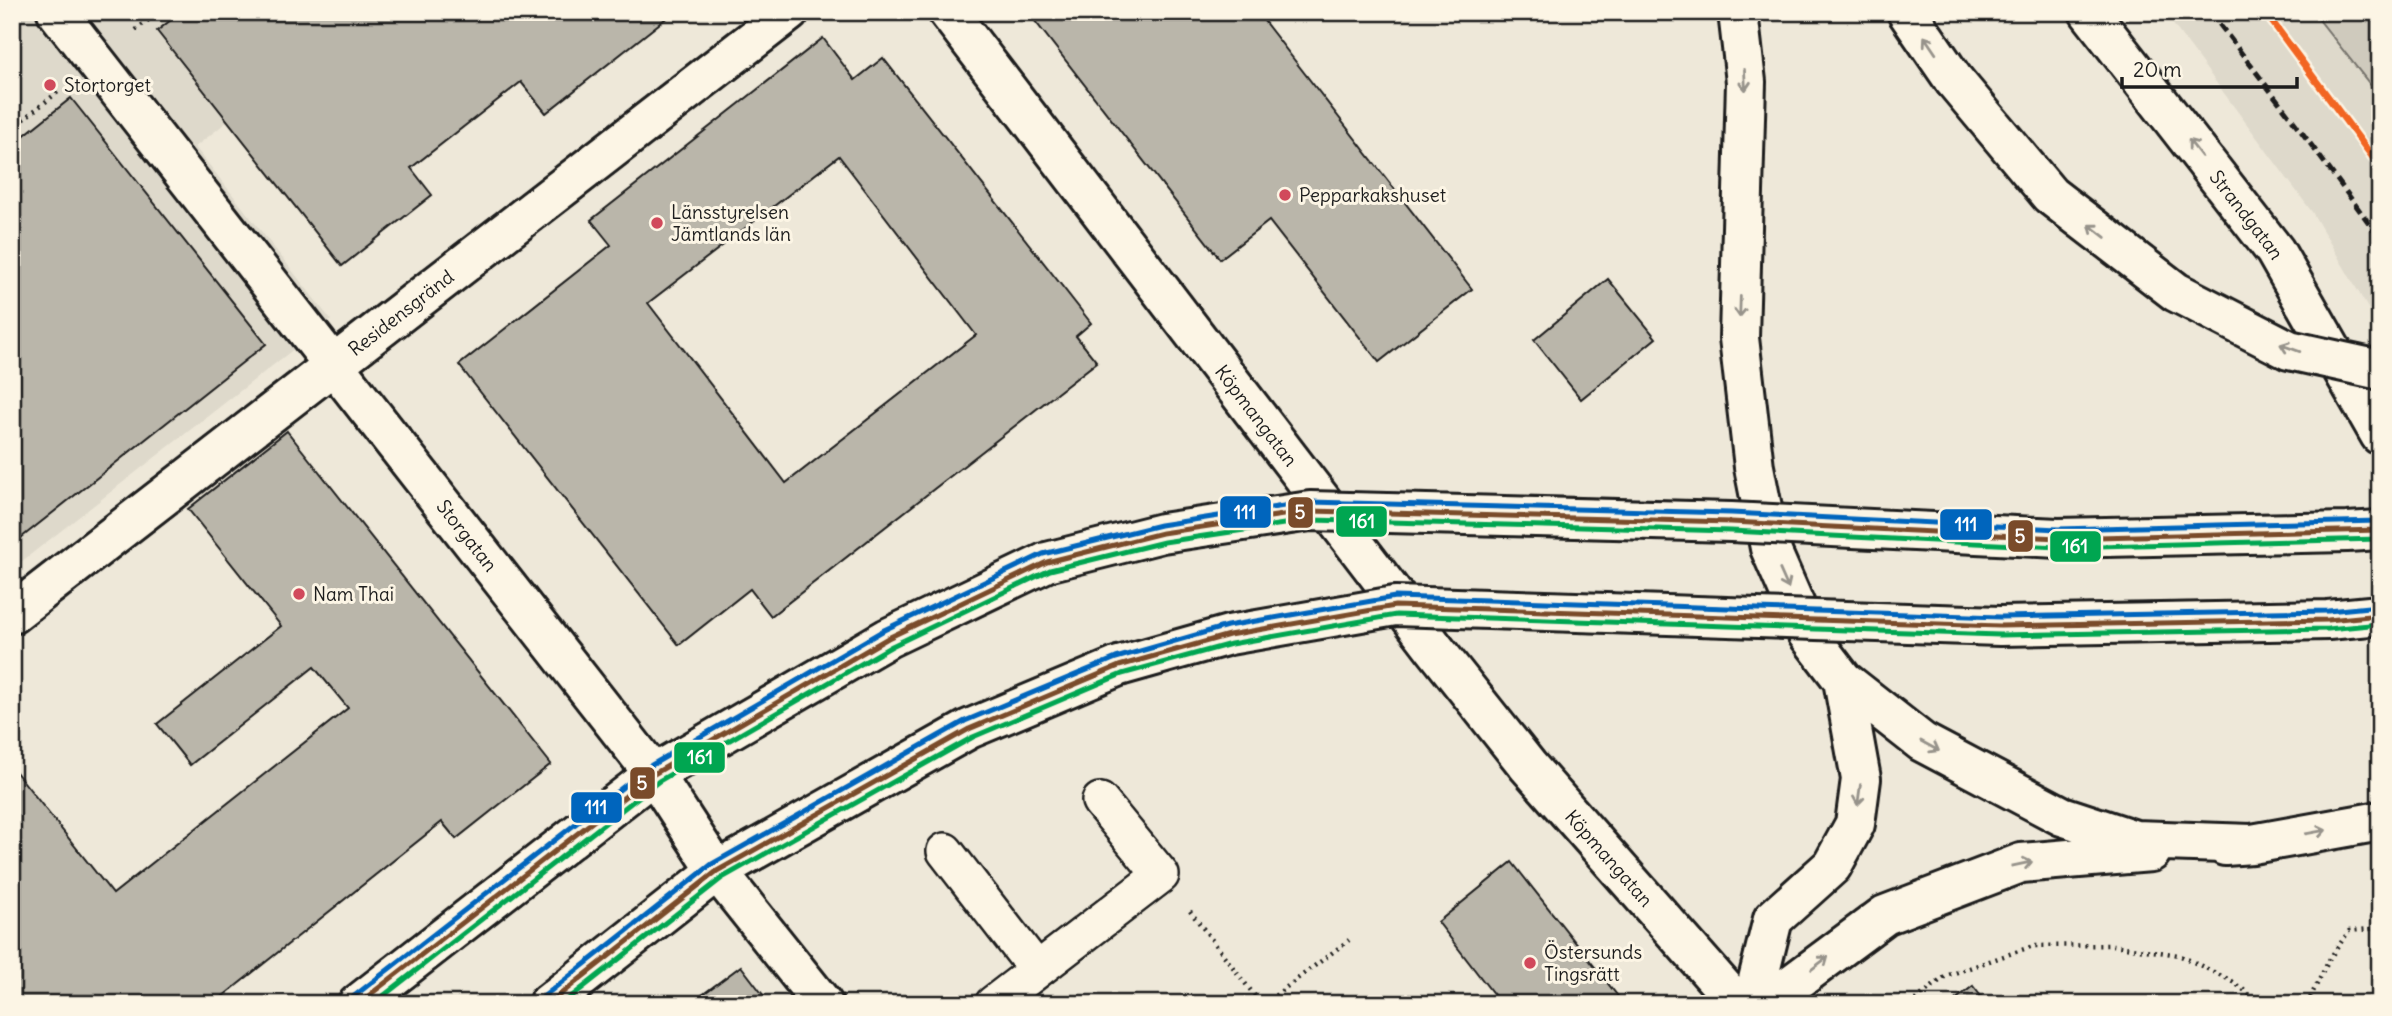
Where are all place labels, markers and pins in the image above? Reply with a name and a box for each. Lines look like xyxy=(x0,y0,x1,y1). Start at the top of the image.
place label: Stortorget xyxy=(64,73,151,97)
marker: Stortorget xyxy=(42,77,58,93)
place label: Pepparkakshuset xyxy=(1299,183,1446,207)
marker: Pepparkakshuset xyxy=(1277,187,1293,203)
place label: Länsstyrelsen Jämtlands län xyxy=(671,200,791,246)
marker: Länsstyrelsen Jämtlands län xyxy=(649,215,665,231)
place label: Nam Thai xyxy=(313,582,394,606)
marker: Nam Thai xyxy=(291,586,307,602)
place label: Östersunds Tingsrätt xyxy=(1544,940,1642,986)
marker: Östersunds Tingsrätt xyxy=(1522,955,1538,971)

